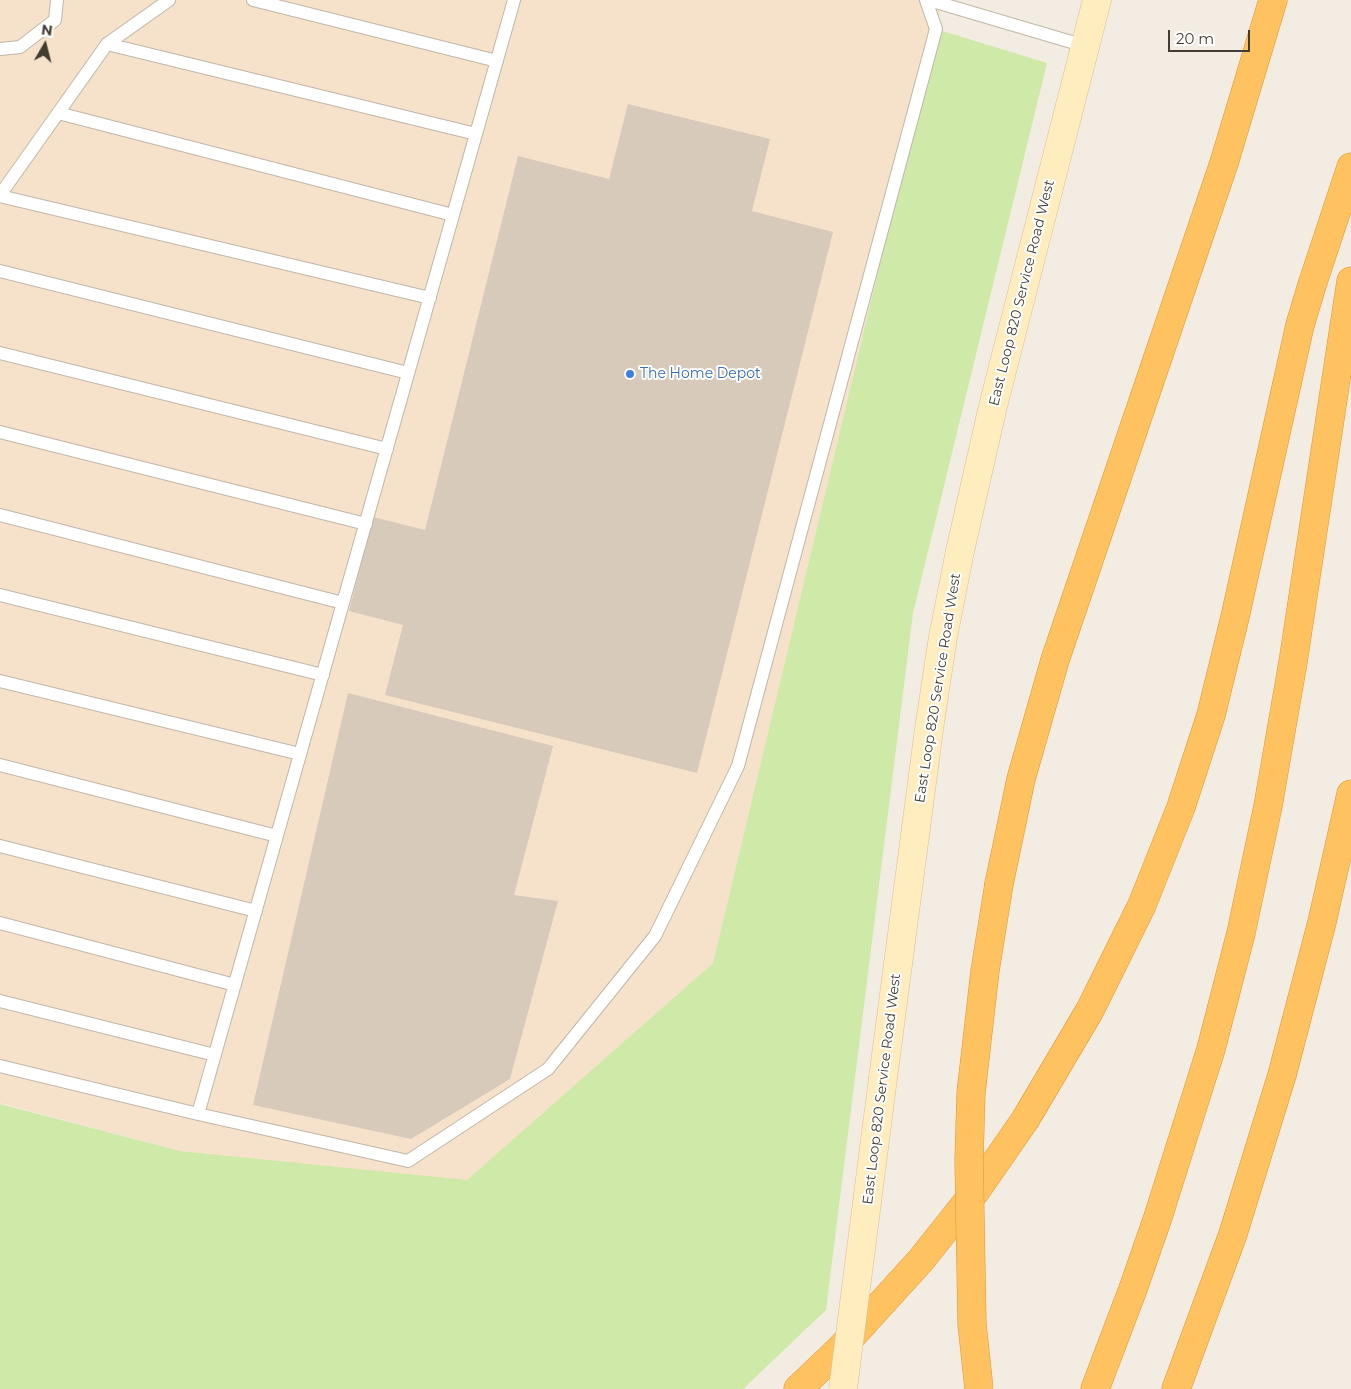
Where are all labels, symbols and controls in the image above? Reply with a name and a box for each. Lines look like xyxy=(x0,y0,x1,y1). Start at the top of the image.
north arrow xyxy=(20,20,70,70)
text: N xyxy=(40,20,54,40)
scale bar xyxy=(1171,20,1254,52)
text: 20 m xyxy=(1176,29,1214,48)
street label: East Loop 820 Service Road West xyxy=(986,178,1058,408)
place label: The Home Depot xyxy=(640,366,761,382)
marker: The Home Depot xyxy=(624,368,636,380)
street label: East Loop 820 Service Road West xyxy=(912,572,964,804)
street label: East Loop 820 Service Road West xyxy=(859,973,905,1205)

